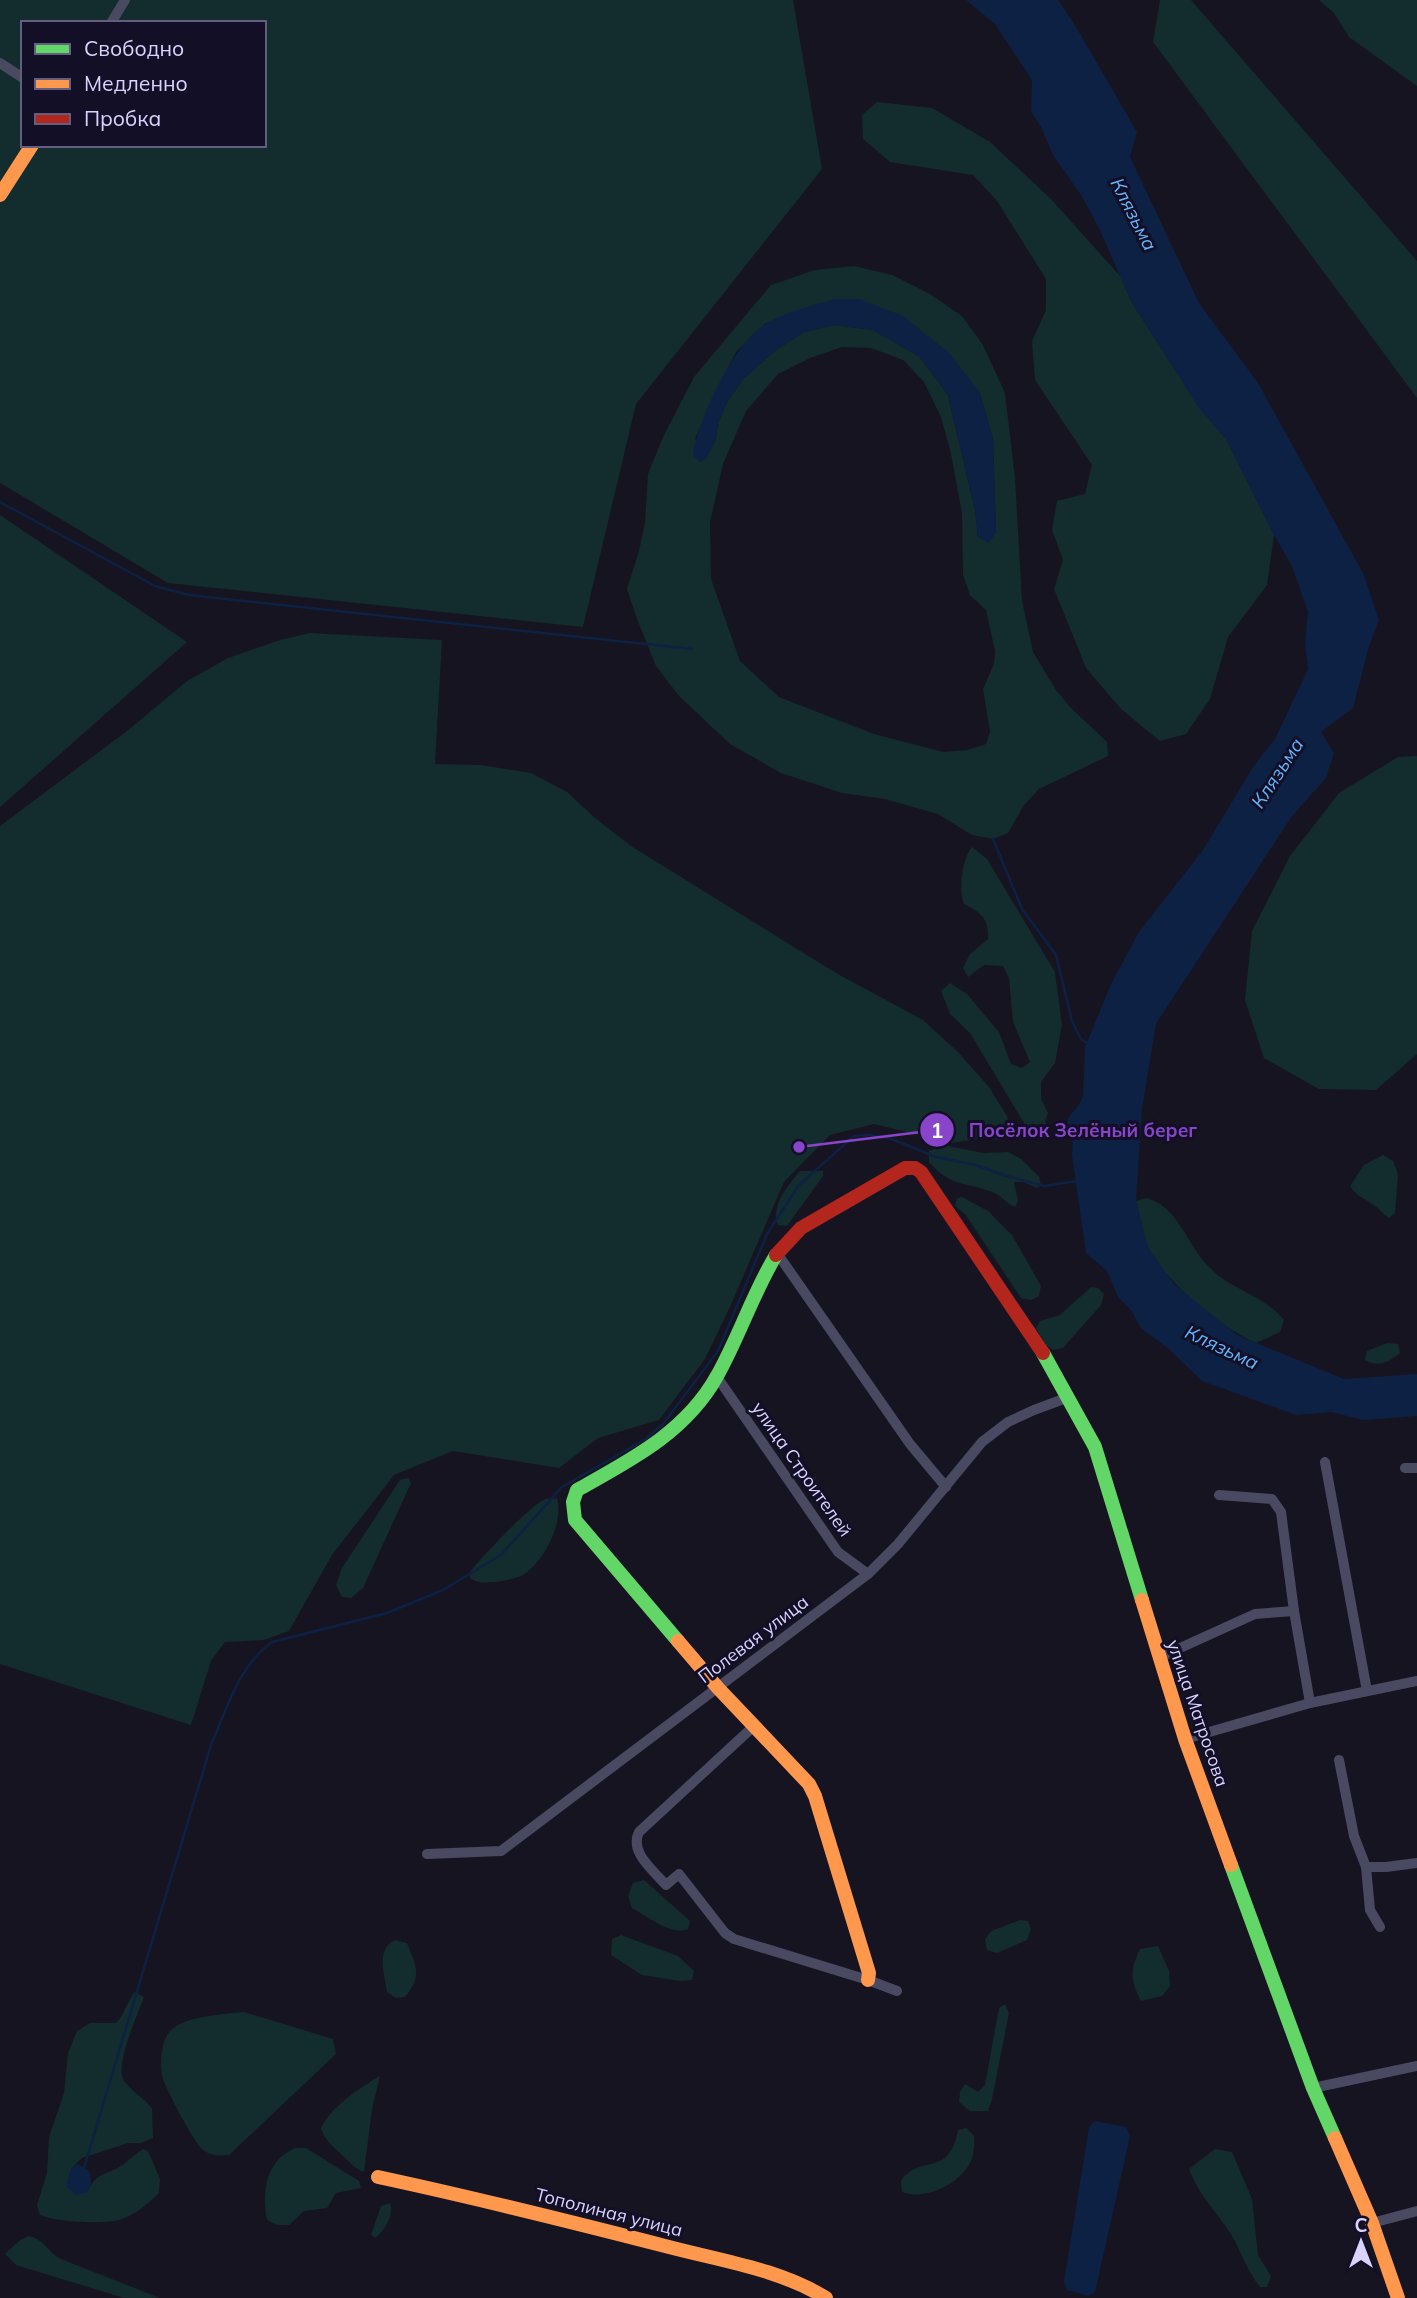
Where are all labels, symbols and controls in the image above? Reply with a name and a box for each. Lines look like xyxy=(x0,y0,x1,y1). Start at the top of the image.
legend xyxy=(21,21,266,147)
text: Свободно xyxy=(84,35,184,61)
text: Медленно xyxy=(84,70,188,96)
text: Пробка xyxy=(84,105,161,131)
water label: Клязьма xyxy=(1105,174,1163,254)
water label: Клязьма xyxy=(1246,734,1308,812)
callout: Посёлок Зелёный берег xyxy=(920,1110,1211,1150)
text: 1 xyxy=(931,1117,943,1143)
text: Посёлок Зелёный берег xyxy=(969,1118,1197,1142)
water label: Клязьма xyxy=(1181,1320,1263,1374)
street label: улица Строителей xyxy=(747,1397,857,1541)
street label: Полевая улица xyxy=(693,1590,813,1688)
street label: улица Матросова xyxy=(1162,1637,1234,1789)
street label: Тополиная улица xyxy=(533,2183,685,2241)
north arrow xyxy=(1326,2207,1396,2277)
text: С xyxy=(1354,2213,1368,2237)

